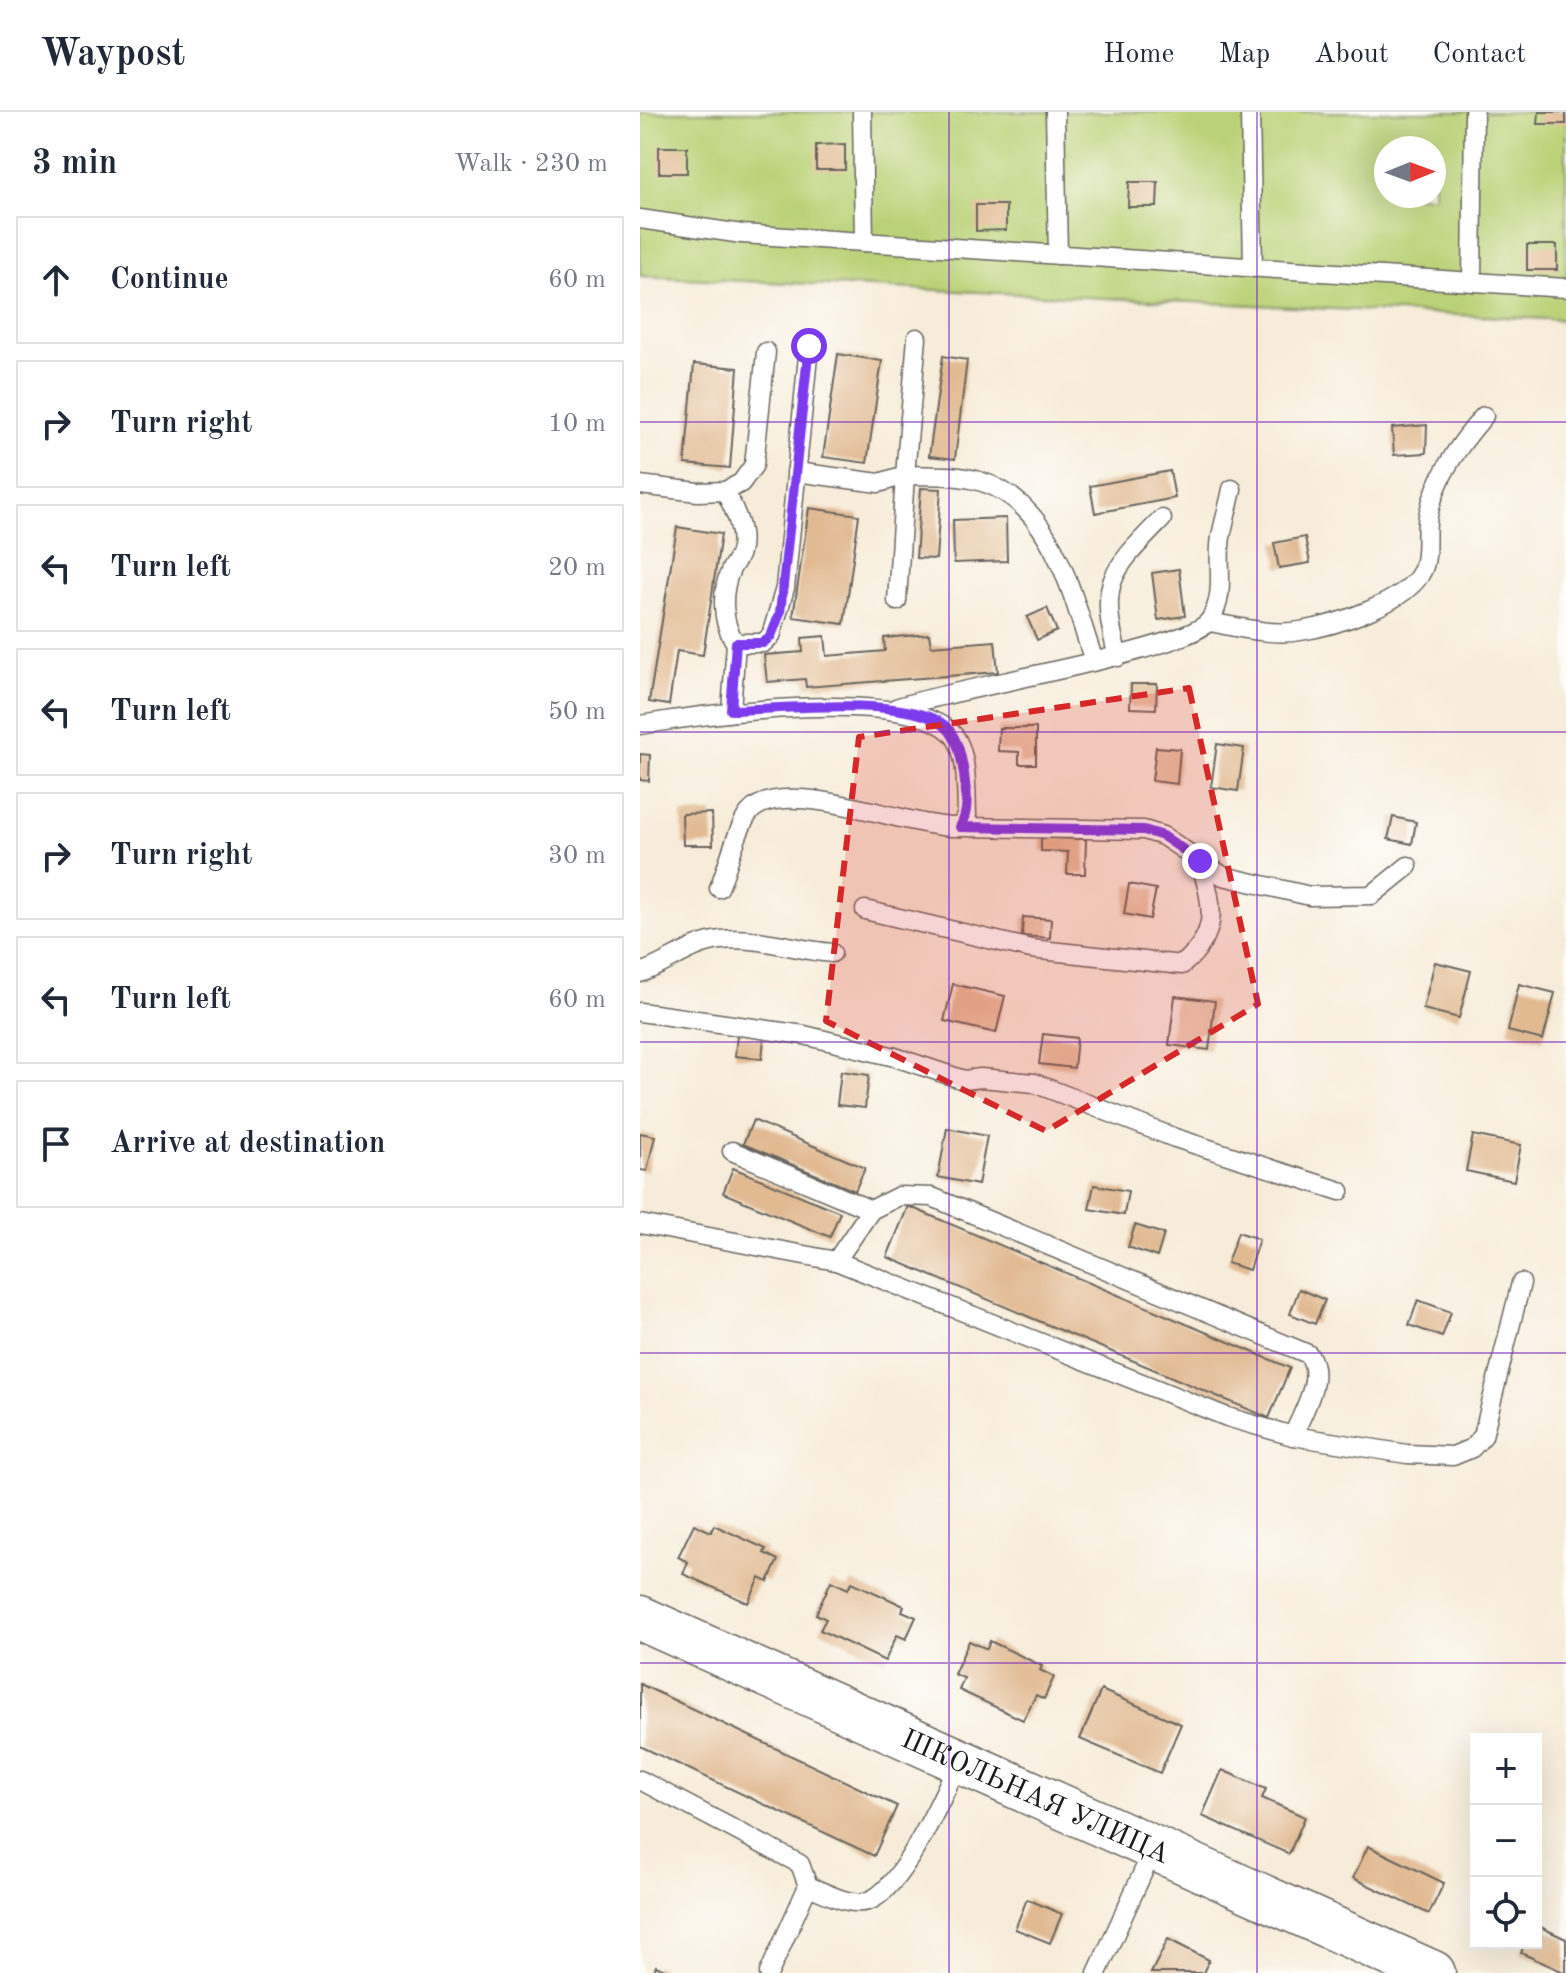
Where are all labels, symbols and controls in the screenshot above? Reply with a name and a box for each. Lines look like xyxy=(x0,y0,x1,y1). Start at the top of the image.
text: Waypost xyxy=(40,36,185,74)
text: Home xyxy=(1103,41,1174,69)
text: Map xyxy=(1218,41,1270,69)
text: About xyxy=(1314,41,1389,69)
text: Contact xyxy=(1433,41,1526,69)
north arrow xyxy=(1374,136,1446,208)
text: 3 min xyxy=(32,147,117,181)
text: Walk · 230 m xyxy=(454,151,608,177)
icon: ahead xyxy=(34,258,78,302)
text: Continue xyxy=(110,265,229,295)
text: 60 m xyxy=(548,267,606,293)
route start xyxy=(791,328,827,364)
icon: right xyxy=(34,402,78,446)
text: Turn right xyxy=(110,409,252,439)
text: 10 m xyxy=(548,411,606,437)
icon: left xyxy=(34,546,78,590)
text: Turn left xyxy=(110,553,231,583)
text: 20 m xyxy=(548,555,606,581)
icon: left xyxy=(34,690,78,734)
text: Turn left xyxy=(110,697,231,727)
text: 50 m xyxy=(548,699,606,725)
icon: right xyxy=(34,834,78,878)
text: Turn right xyxy=(110,841,252,871)
text: 30 m xyxy=(548,843,606,869)
route end xyxy=(1182,843,1218,879)
icon: left xyxy=(34,978,78,1022)
text: Turn left xyxy=(110,985,231,1015)
text: 60 m xyxy=(548,987,606,1013)
icon: arrive xyxy=(34,1122,78,1166)
text: Arrive at destination xyxy=(110,1129,385,1159)
street label: ШКОЛЬНАЯ УЛИЦА xyxy=(897,1726,1173,1870)
map controls xyxy=(1470,1733,1542,1949)
button: + xyxy=(1470,1733,1542,1805)
button: − xyxy=(1470,1805,1542,1877)
button: locate xyxy=(1470,1877,1542,1949)

